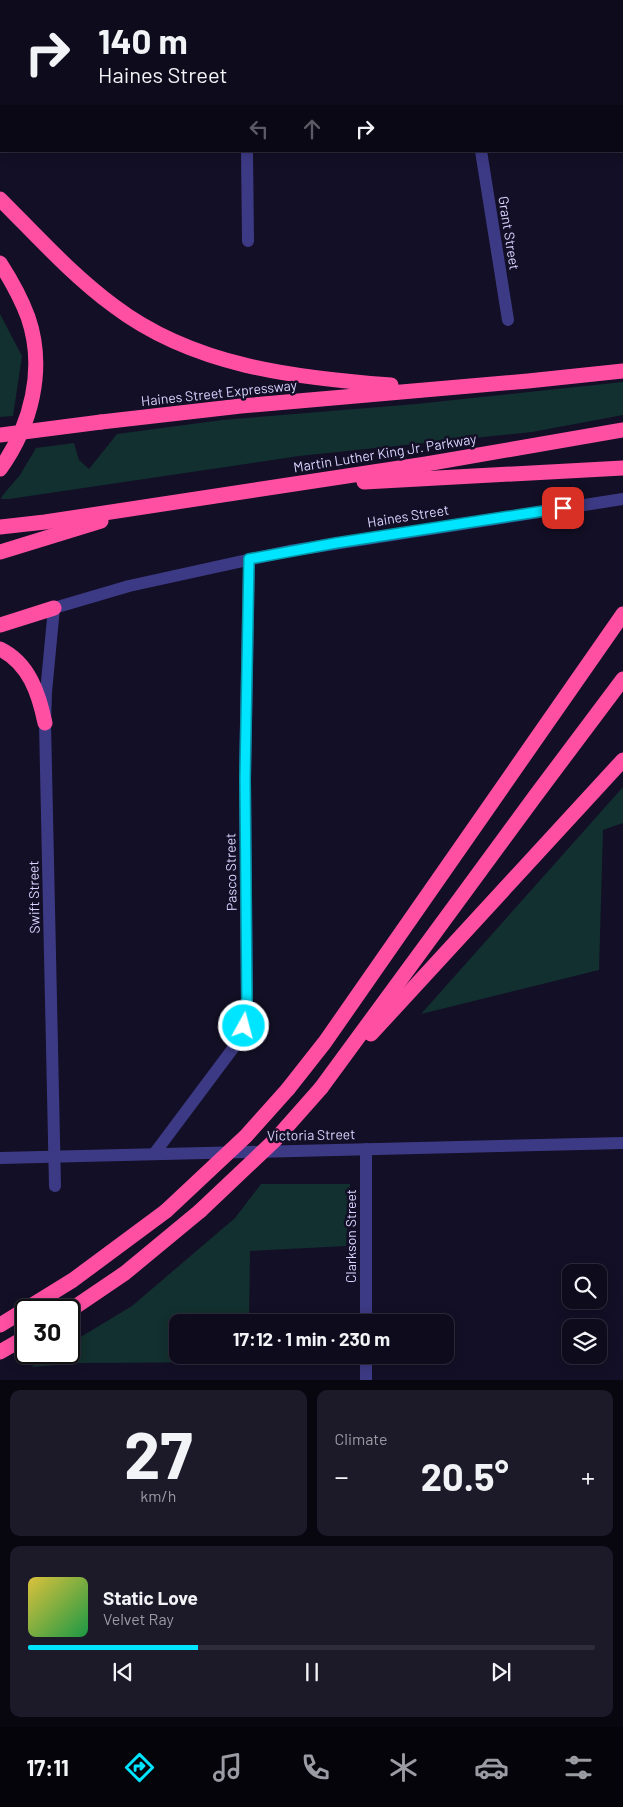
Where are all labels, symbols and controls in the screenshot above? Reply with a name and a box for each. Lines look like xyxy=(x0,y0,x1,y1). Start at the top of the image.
text: 140 m xyxy=(98,19,188,61)
icon: right xyxy=(15,20,80,85)
text: Haines Street xyxy=(98,61,228,87)
icon: left xyxy=(245,115,273,143)
icon: ahead xyxy=(298,115,326,143)
icon: right xyxy=(351,115,379,143)
street label: Grant Street xyxy=(495,195,524,271)
street label: Haines Street Expressway xyxy=(140,376,298,409)
street label: Martin Luther King Jr. Parkway xyxy=(292,430,478,475)
pin xyxy=(542,487,584,529)
icon: arrive xyxy=(549,494,577,522)
street label: Haines Street xyxy=(366,501,450,530)
street label: Pasco Street xyxy=(221,833,240,911)
street label: Swift Street xyxy=(24,860,43,934)
position arrow xyxy=(217,999,269,1051)
street label: Victoria Street xyxy=(267,1125,355,1144)
street label: Clarkson Street xyxy=(342,1189,359,1283)
map controls xyxy=(562,1264,607,1364)
button: search xyxy=(562,1264,607,1309)
speed limit sign: 30 xyxy=(15,1299,80,1364)
button: layers xyxy=(562,1319,607,1364)
text: 17:12 · 1 min · 230 m xyxy=(233,1327,390,1350)
text: 27 xyxy=(124,1414,193,1492)
text: Climate xyxy=(335,1429,387,1448)
text: 20.5° xyxy=(421,1453,509,1499)
text: − xyxy=(335,1459,349,1493)
text: + xyxy=(581,1459,595,1493)
text: km/h xyxy=(140,1486,176,1505)
text: Static Love xyxy=(103,1586,198,1609)
text: Velvet Ray xyxy=(103,1609,174,1628)
icon: previous xyxy=(109,1658,137,1686)
icon: pause xyxy=(298,1658,326,1686)
icon: next xyxy=(487,1658,515,1686)
icon: directions xyxy=(122,1750,157,1785)
icon: music xyxy=(210,1750,245,1785)
icon: phone xyxy=(298,1750,333,1785)
icon: climate xyxy=(386,1750,421,1785)
icon: car xyxy=(474,1750,509,1785)
icon: filters xyxy=(561,1750,596,1785)
text: 17:11 xyxy=(26,1754,69,1780)

